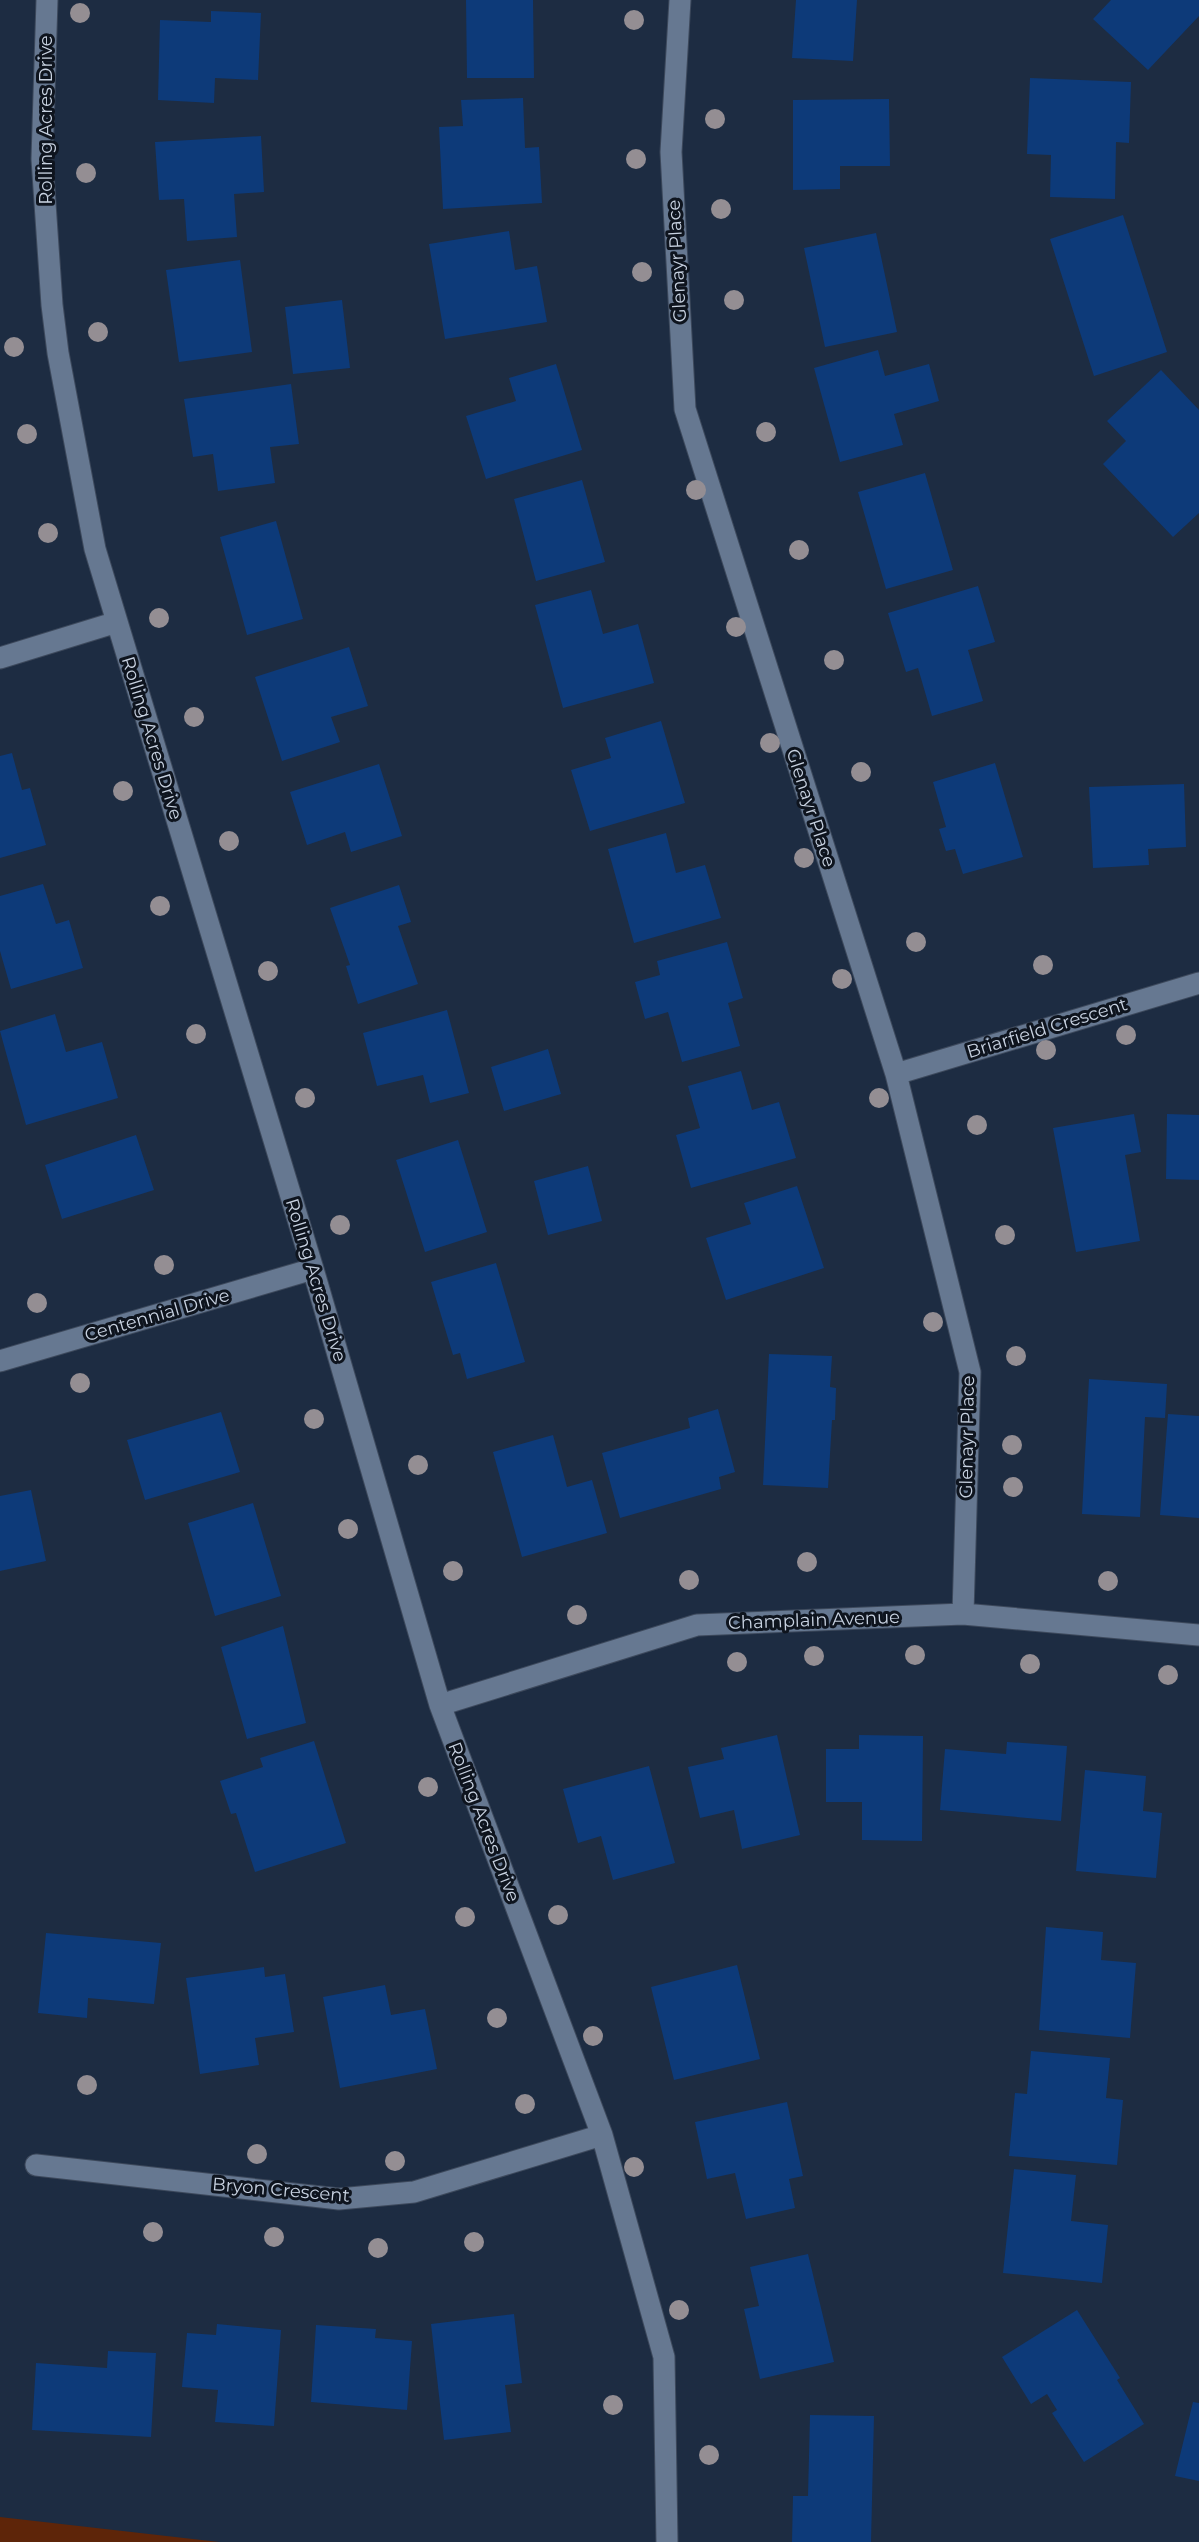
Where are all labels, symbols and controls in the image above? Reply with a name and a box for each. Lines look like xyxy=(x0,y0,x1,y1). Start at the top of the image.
street label: Rolling Acres Drive xyxy=(35,35,57,205)
street label: Glenayr Place xyxy=(663,199,691,323)
street label: Rolling Acres Drive xyxy=(117,654,187,822)
street label: Glenayr Place xyxy=(782,746,841,870)
street label: Briarfield Crescent xyxy=(964,993,1130,1063)
street label: Rolling Acres Drive xyxy=(281,1196,351,1364)
street label: Centennial Drive xyxy=(82,1284,232,1346)
street label: Glenayr Place xyxy=(955,1375,979,1499)
street label: Champlain Avenue xyxy=(728,1606,900,1634)
street label: Rolling Acres Drive xyxy=(443,1739,525,1905)
street label: Bryon Crescent xyxy=(211,2173,351,2207)

